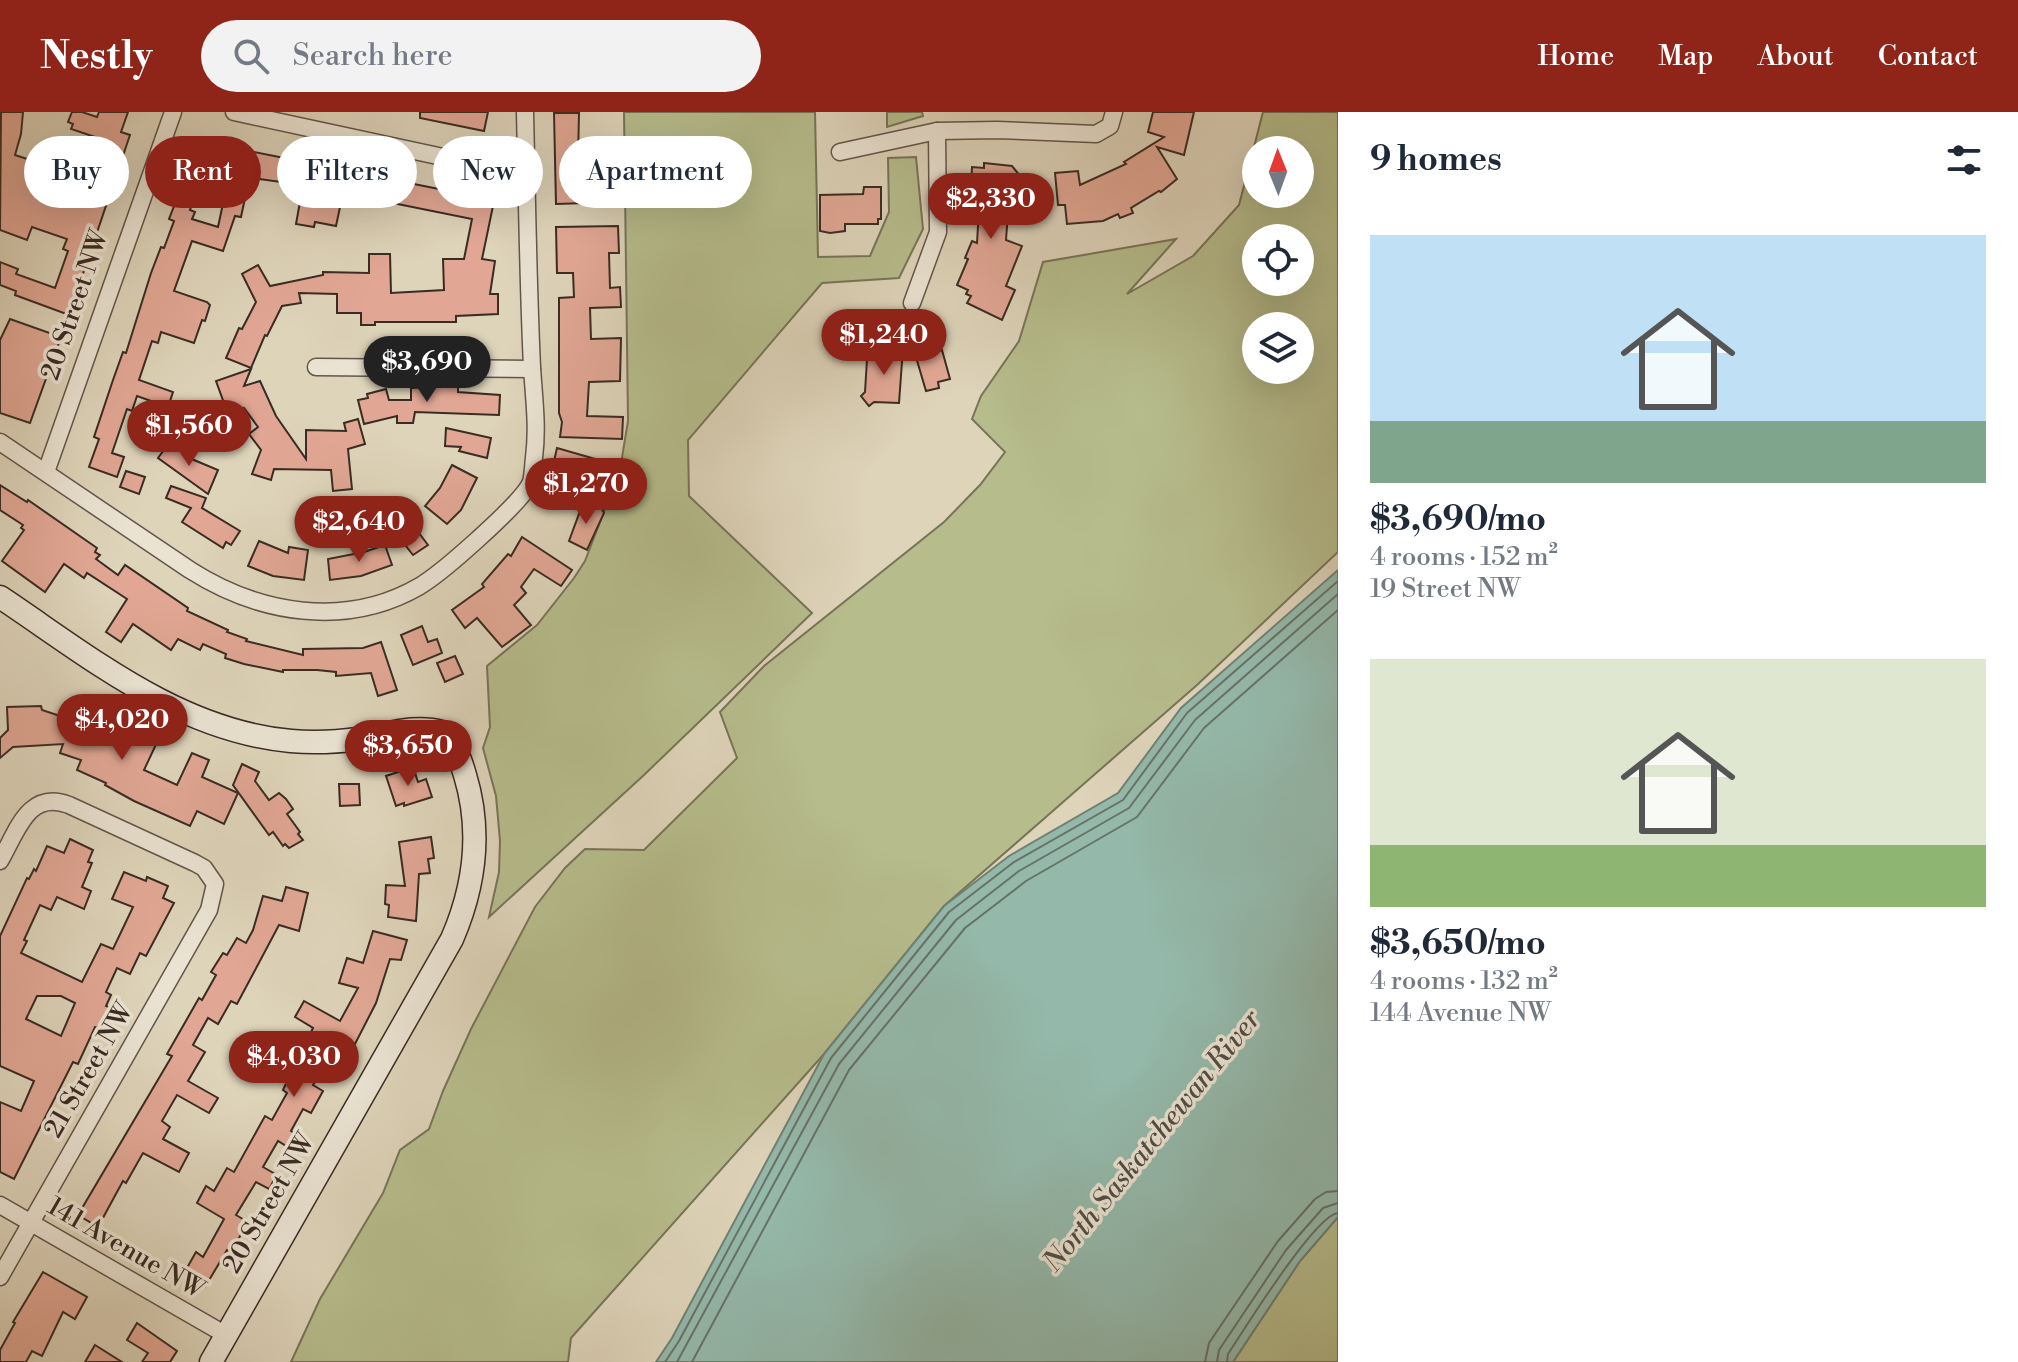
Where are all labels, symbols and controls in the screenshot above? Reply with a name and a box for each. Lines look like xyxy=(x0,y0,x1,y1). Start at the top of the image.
search box xyxy=(201,20,761,92)
text: Nestly xyxy=(40,33,153,80)
icon: search xyxy=(229,34,273,78)
text: Search here xyxy=(293,37,453,75)
text: Home xyxy=(1538,39,1614,74)
text: Map xyxy=(1658,39,1713,74)
text: About xyxy=(1757,39,1834,74)
text: Contact xyxy=(1878,39,1978,74)
chip: Buy xyxy=(24,136,129,208)
chip: Rent xyxy=(145,136,261,208)
chip: Filters xyxy=(277,136,417,208)
chip: New xyxy=(433,136,543,208)
chip: Apartment xyxy=(559,136,752,208)
north arrow xyxy=(1242,136,1314,208)
map controls xyxy=(1242,136,1314,384)
icon: filters xyxy=(1942,138,1986,182)
text: 9 homes xyxy=(1370,139,1502,181)
pin: $2,330 xyxy=(926,173,1056,241)
text: $2,330 xyxy=(946,183,1036,215)
button: locate xyxy=(1242,224,1314,296)
street label: 20 Street NW xyxy=(34,225,116,384)
icon: home xyxy=(1606,287,1750,431)
pin: $1,240 xyxy=(819,309,949,377)
button: layers xyxy=(1242,312,1314,384)
text: $1,240 xyxy=(839,319,929,351)
pin: $3,690 xyxy=(362,336,492,404)
text: $3,690 xyxy=(382,346,472,378)
pin: $1,560 xyxy=(124,400,254,468)
text: $1,560 xyxy=(145,410,233,442)
pin: $1,270 xyxy=(521,458,651,526)
text: $1,270 xyxy=(543,468,629,500)
pin: $2,640 xyxy=(294,496,424,564)
text: $3,690/mo xyxy=(1370,499,1546,541)
text: $2,640 xyxy=(313,506,405,538)
text: 4 rooms · 152 m² xyxy=(1370,541,1558,573)
text: 19 Street NW xyxy=(1370,573,1520,605)
pin: $4,020 xyxy=(57,694,187,762)
text: $4,020 xyxy=(75,704,169,736)
icon: home xyxy=(1606,711,1750,855)
pin: $3,650 xyxy=(343,720,473,788)
text: $3,650 xyxy=(363,730,453,762)
text: $3,650/mo xyxy=(1370,923,1546,965)
text: 4 rooms · 132 m² xyxy=(1370,965,1558,997)
street label: 21 Street NW xyxy=(37,996,141,1143)
text: 144 Avenue NW xyxy=(1370,997,1551,1029)
water label: North Saskatchewan River xyxy=(1035,1002,1269,1280)
pin: $4,030 xyxy=(229,1031,359,1099)
text: $4,030 xyxy=(247,1041,341,1073)
street label: 20 Street NW xyxy=(216,1126,323,1279)
street label: 141 Avenue NW xyxy=(42,1190,212,1307)

